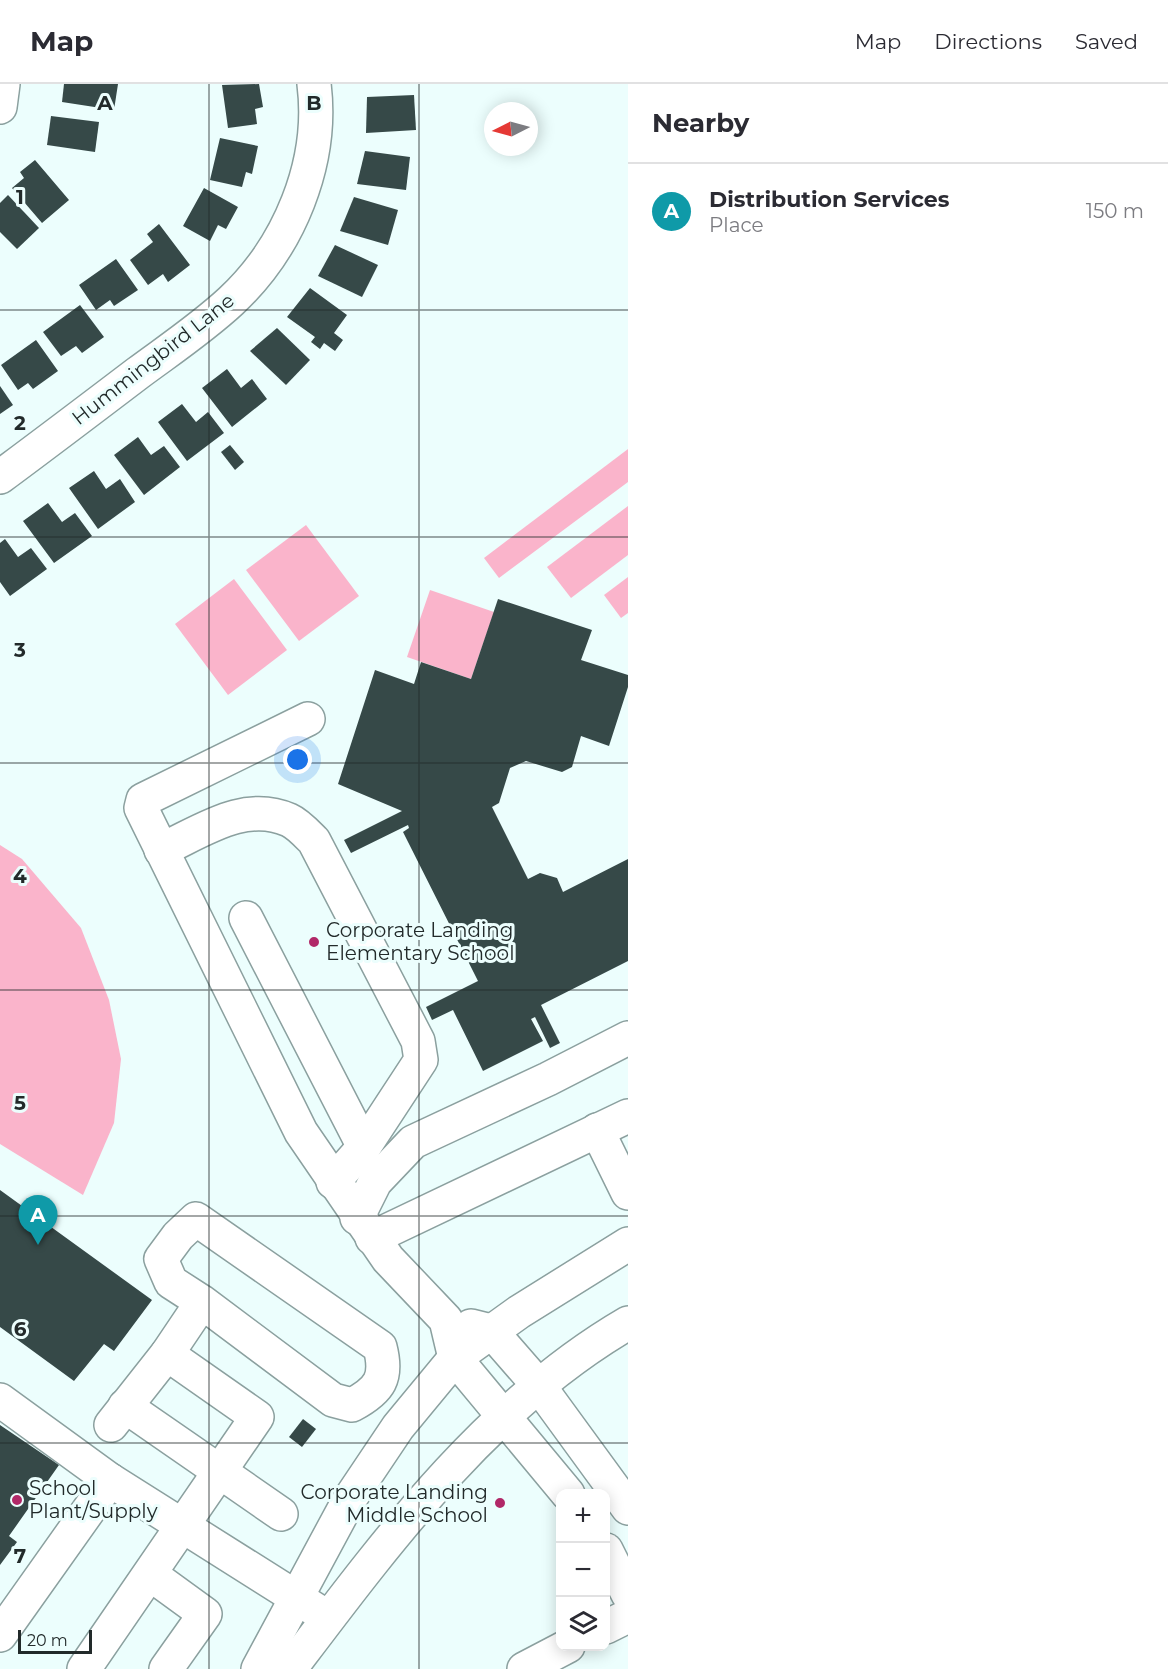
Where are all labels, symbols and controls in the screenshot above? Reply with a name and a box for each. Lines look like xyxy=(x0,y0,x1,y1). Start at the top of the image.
text: Map xyxy=(30,24,93,58)
text: Map xyxy=(855,29,901,54)
text: Directions xyxy=(934,29,1042,54)
text: Saved xyxy=(1075,29,1138,54)
text: A xyxy=(96,91,113,115)
text: B xyxy=(306,91,322,115)
north arrow xyxy=(484,102,538,156)
text: Nearby xyxy=(652,107,749,139)
text: 1 xyxy=(16,185,24,209)
text: Distribution Services xyxy=(709,186,949,213)
text: A xyxy=(664,199,679,223)
text: 150 m xyxy=(1086,199,1144,223)
text: Place xyxy=(709,213,764,237)
street label: Hummingbird Lane xyxy=(67,288,239,430)
text: 2 xyxy=(14,411,26,435)
text: 3 xyxy=(13,638,26,662)
your location xyxy=(283,745,312,774)
text: 4 xyxy=(13,864,27,888)
place label: Corporate Landing Elementary School xyxy=(326,918,515,965)
marker: Corporate Landing Elementary School xyxy=(307,935,321,949)
text: 5 xyxy=(14,1091,26,1115)
pin: A xyxy=(18,1196,57,1245)
text: 6 xyxy=(14,1317,27,1341)
place label: School Plant/Supply xyxy=(29,1476,158,1523)
place label: Corporate Landing Middle School xyxy=(300,1480,488,1527)
map controls xyxy=(556,1489,610,1651)
button: + xyxy=(556,1489,610,1543)
marker: School Plant/Supply xyxy=(10,1493,24,1507)
marker: Corporate Landing Middle School xyxy=(493,1496,507,1510)
button: − xyxy=(556,1543,610,1597)
text: 7 xyxy=(14,1544,26,1568)
button: layers xyxy=(556,1597,610,1651)
scale bar xyxy=(18,1627,92,1654)
text: 20 m xyxy=(27,1631,68,1650)

